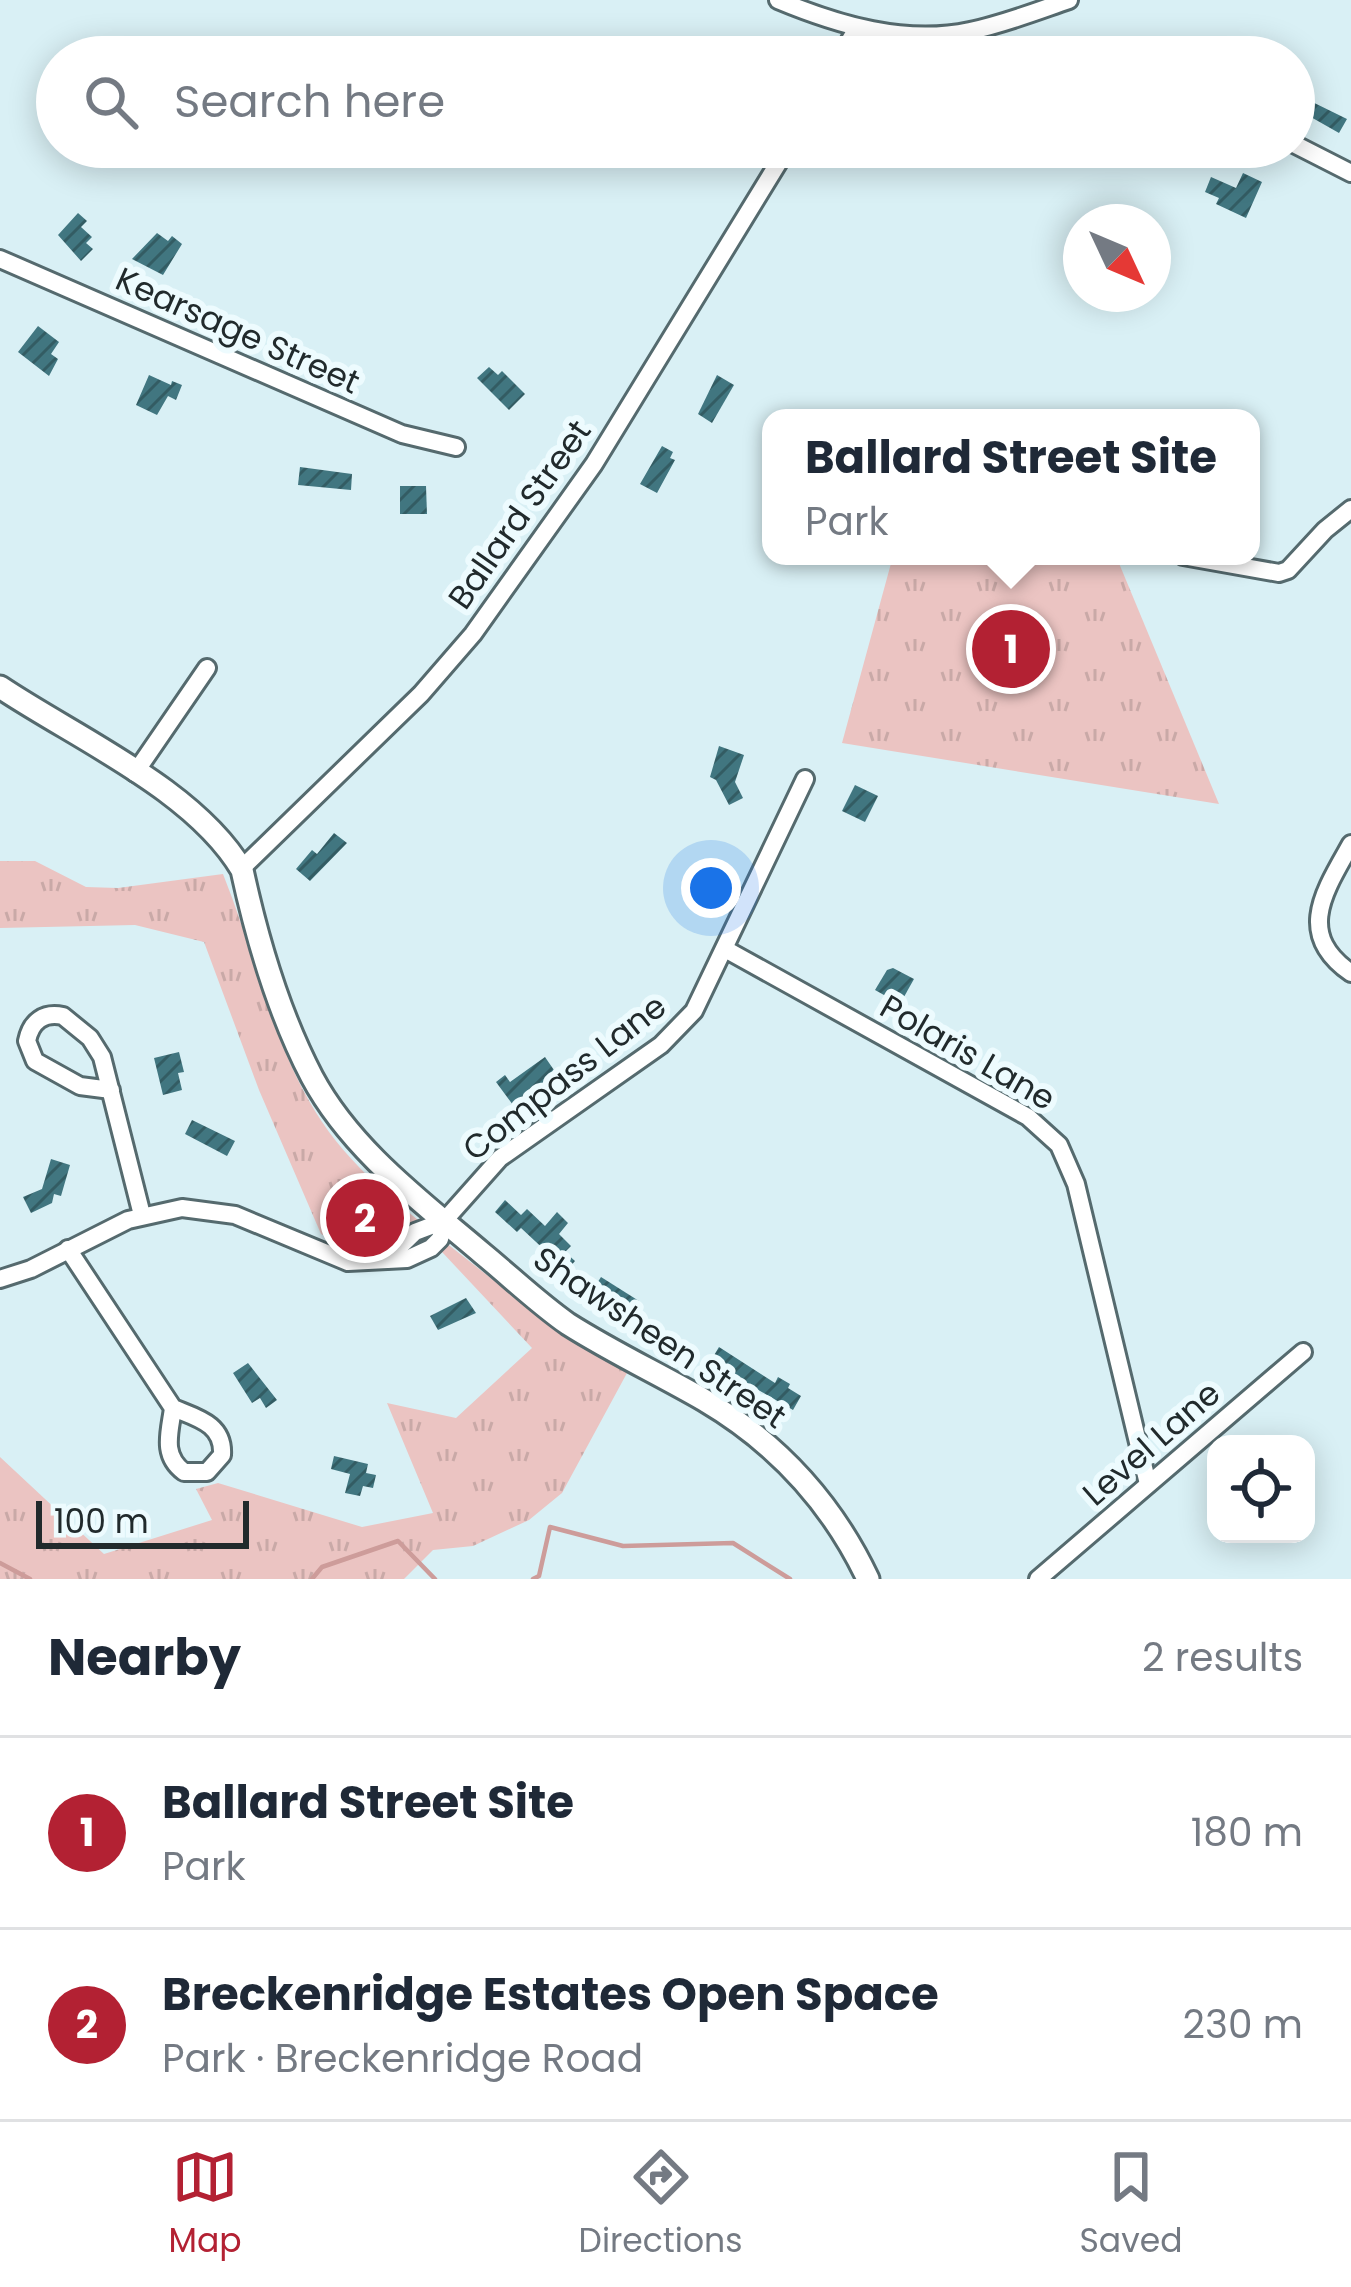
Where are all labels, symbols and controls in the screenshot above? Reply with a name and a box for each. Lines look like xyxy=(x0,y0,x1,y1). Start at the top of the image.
search box xyxy=(36,36,1315,168)
icon: search xyxy=(78,69,144,135)
text: Search here xyxy=(174,70,445,133)
north arrow xyxy=(1063,204,1171,312)
street label: Kearsage Street xyxy=(108,256,367,405)
popup xyxy=(762,409,1260,565)
street label: Ballard Street xyxy=(437,410,602,618)
text: Ballard Street Site xyxy=(805,426,1217,489)
text: Park xyxy=(805,494,889,549)
pin: 1 xyxy=(972,604,1050,694)
your location xyxy=(681,858,741,918)
street label: Compass Lane xyxy=(453,983,676,1172)
street label: Polaris Lane xyxy=(871,983,1064,1122)
pin: 2 xyxy=(326,1173,404,1263)
street label: Shawsheen Street xyxy=(524,1235,795,1440)
street label: Level Lane xyxy=(1072,1370,1230,1516)
map controls xyxy=(1207,1435,1315,1543)
button: locate xyxy=(1207,1435,1315,1543)
scale bar xyxy=(36,1495,249,1548)
text: 100 m xyxy=(54,1498,149,1545)
text: Nearby xyxy=(48,1621,241,1693)
text: 2 results xyxy=(1142,1630,1303,1685)
text: Ballard Street Site xyxy=(162,1771,574,1834)
text: 1 xyxy=(80,1805,94,1860)
text: 180 m xyxy=(1191,1805,1303,1860)
text: Park xyxy=(162,1839,246,1894)
text: Breckenridge Estates Open Space xyxy=(162,1963,939,2026)
text: 2 xyxy=(76,1997,98,2052)
text: 230 m xyxy=(1183,1997,1303,2052)
text: Park · Breckenridge Road xyxy=(162,2031,643,2086)
tab: Map xyxy=(169,2144,242,2266)
tab: Directions xyxy=(579,2144,742,2266)
tab: Saved xyxy=(1080,2144,1182,2266)

